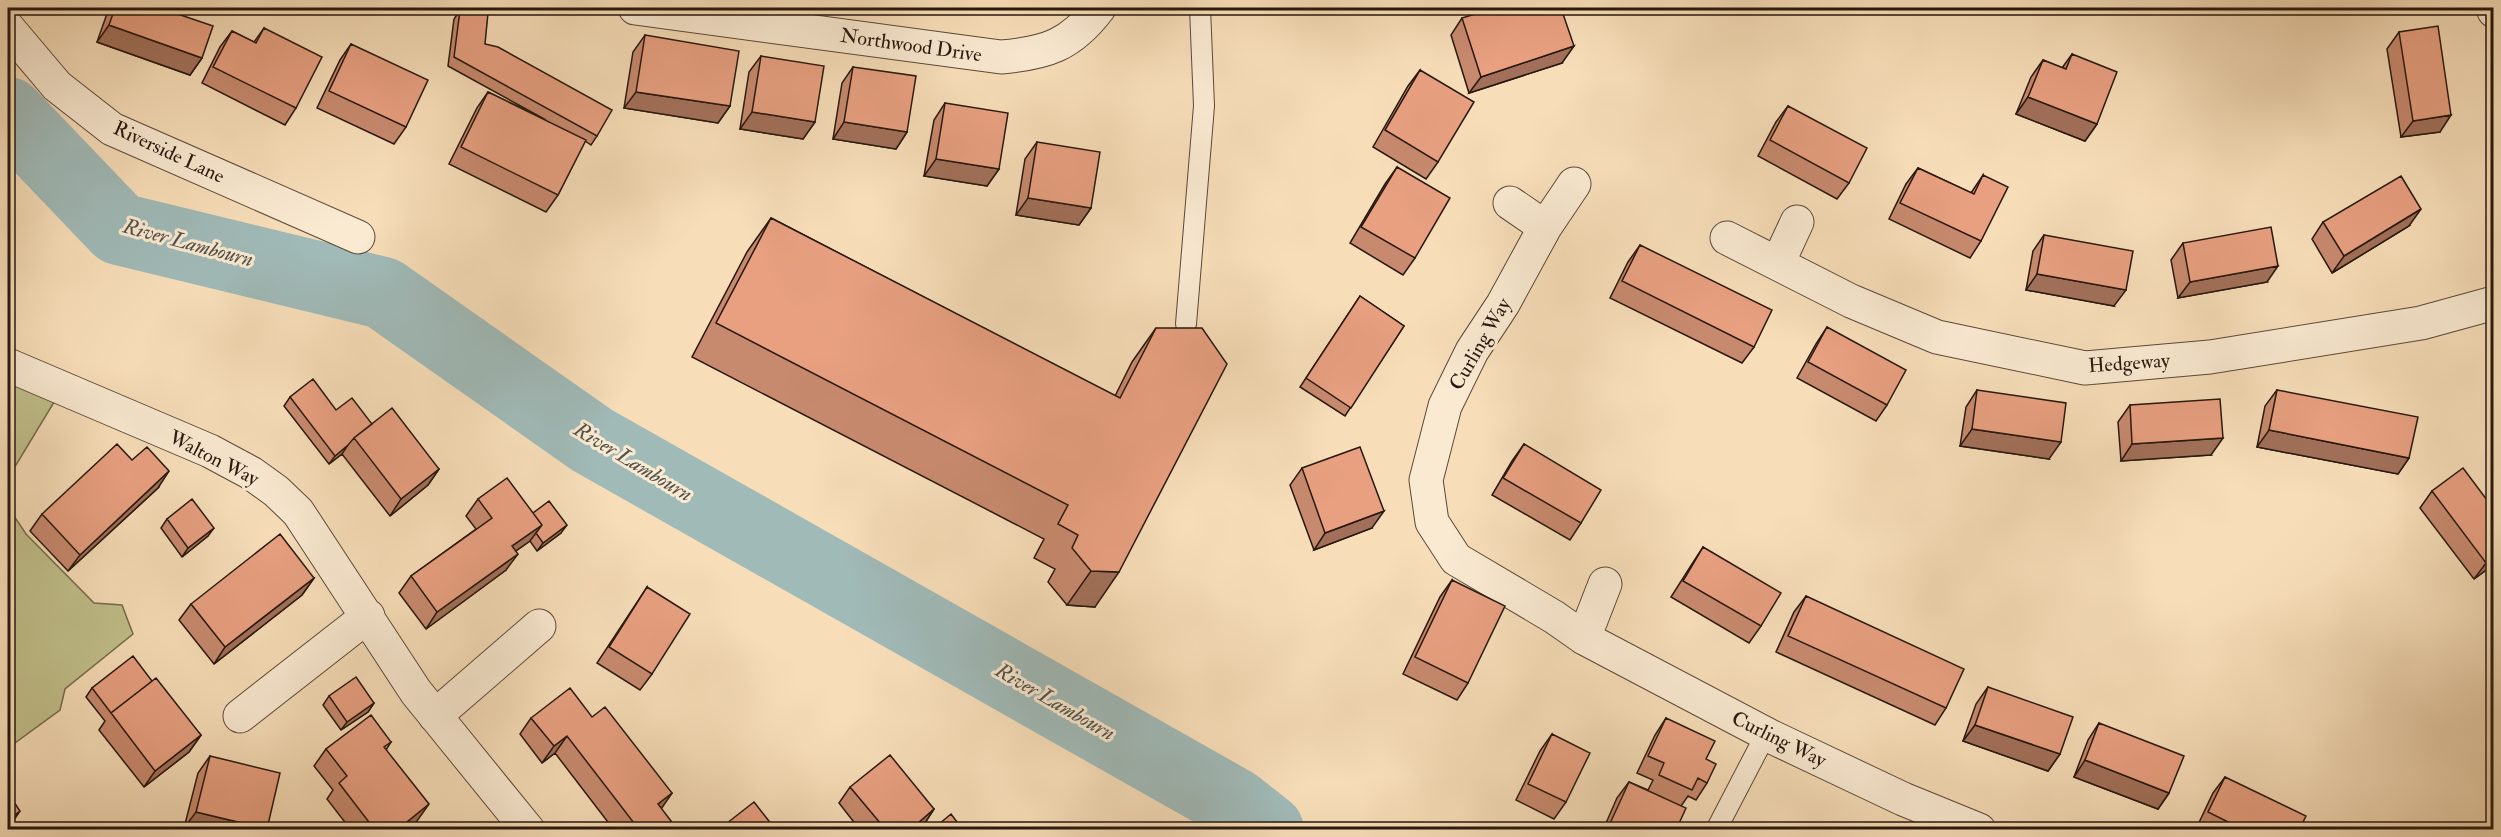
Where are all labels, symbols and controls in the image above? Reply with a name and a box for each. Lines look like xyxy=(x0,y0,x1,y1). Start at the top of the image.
street label: Northwood Drive xyxy=(839,23,983,67)
street label: Riverside Lane xyxy=(109,115,229,189)
water label: River Lambourn xyxy=(119,212,256,273)
street label: Curling Way xyxy=(1444,292,1517,395)
street label: Hedgeway xyxy=(2087,348,2172,378)
water label: River Lambourn xyxy=(568,416,697,508)
street label: Walton Way xyxy=(164,424,264,492)
water label: River Lambourn xyxy=(990,656,1120,747)
street label: Curling Way xyxy=(1727,705,1832,773)

